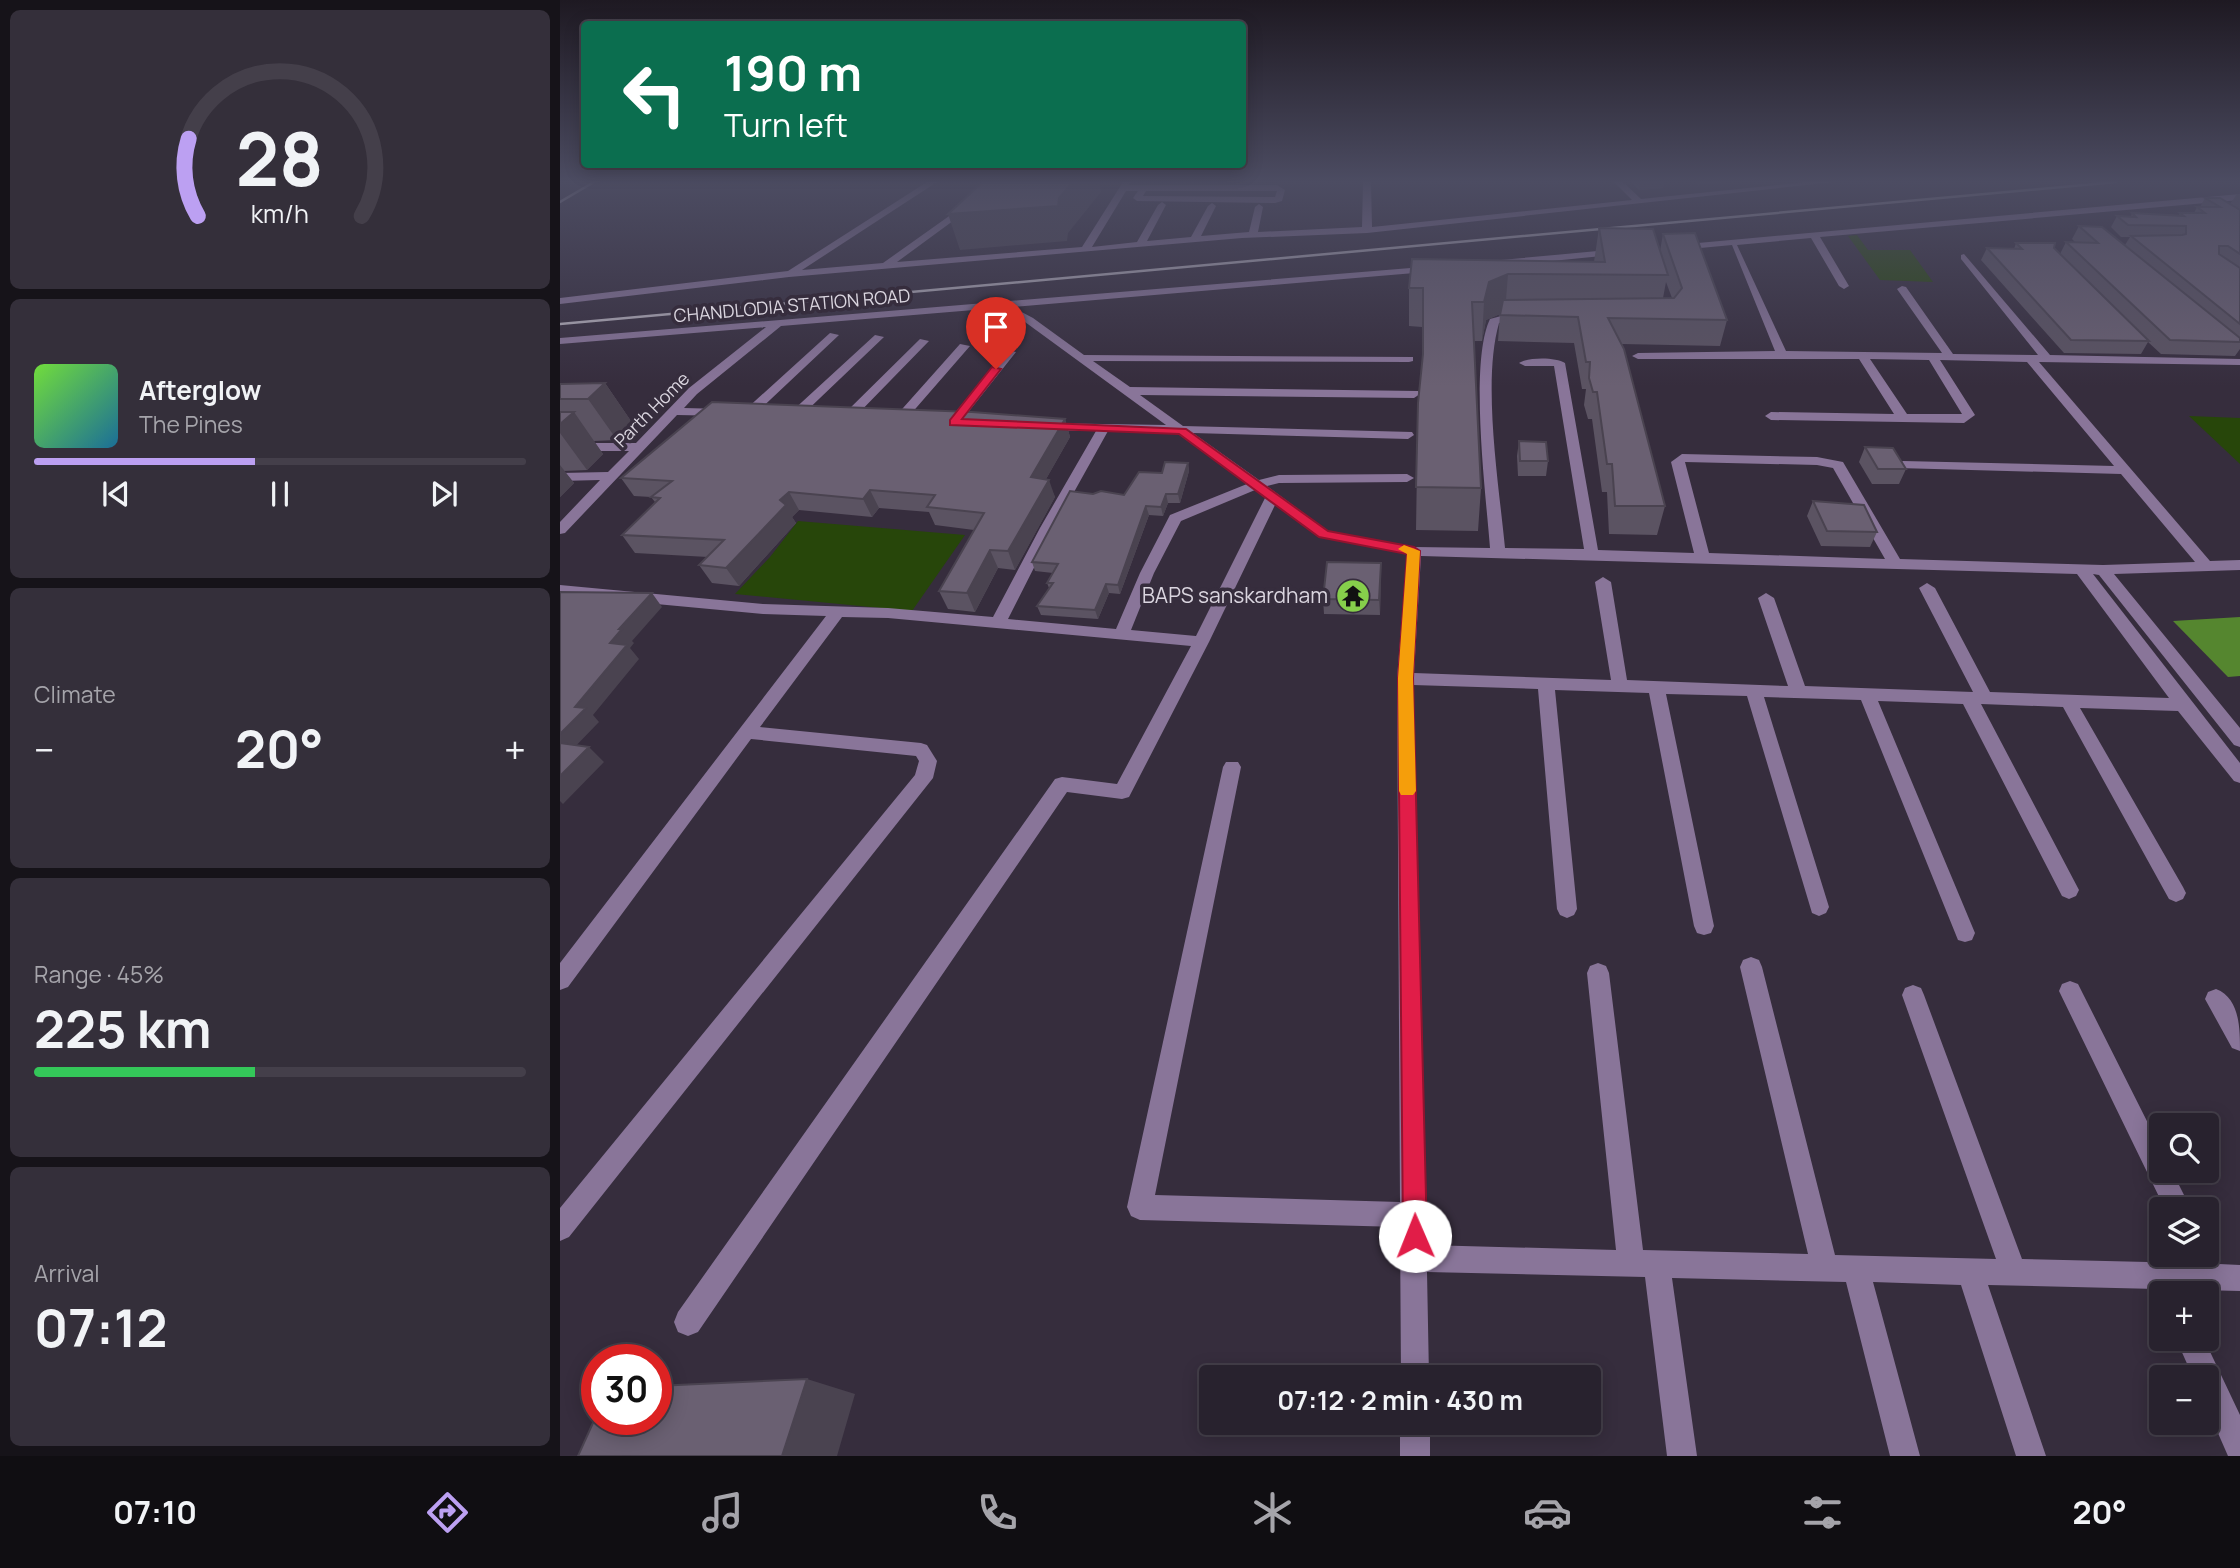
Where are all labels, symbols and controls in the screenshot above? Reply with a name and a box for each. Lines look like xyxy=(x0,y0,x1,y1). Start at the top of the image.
text: 190 m xyxy=(724,39,862,106)
icon: left xyxy=(609,49,700,140)
text: Turn left xyxy=(724,103,848,147)
text: 28 xyxy=(236,108,324,208)
text: km/h xyxy=(251,195,309,230)
street label: CHANDLODIA STATION ROAD xyxy=(673,283,911,327)
pin xyxy=(966,297,1026,369)
icon: arrive xyxy=(977,308,1015,346)
street label: Parth Home xyxy=(608,366,694,452)
text: Afterglow xyxy=(139,372,261,408)
text: The Pines xyxy=(139,408,243,440)
icon: previous xyxy=(97,475,135,513)
icon: pause xyxy=(261,475,299,513)
icon: next xyxy=(425,475,463,513)
temple icon: BAPS sanskardham xyxy=(1334,577,1372,615)
place label: BAPS sanskardham xyxy=(1142,581,1328,609)
text: Climate xyxy=(34,678,116,710)
text: 20° xyxy=(235,713,324,784)
text: − xyxy=(34,723,55,775)
text: + xyxy=(504,723,526,775)
text: Range · 45% xyxy=(34,958,164,990)
text: 225 km xyxy=(34,993,212,1064)
map controls xyxy=(2149,1113,2219,1435)
button: search xyxy=(2149,1113,2219,1183)
button: layers xyxy=(2149,1197,2219,1267)
position arrow xyxy=(1378,1199,1452,1273)
text: Arrival xyxy=(34,1257,100,1289)
button: + xyxy=(2149,1281,2219,1351)
text: 07:12 xyxy=(34,1292,168,1363)
speed limit sign: 30 xyxy=(581,1344,672,1435)
button: − xyxy=(2149,1365,2219,1435)
text: 07:12 · 2 min · 430 m xyxy=(1277,1382,1523,1418)
icon: directions xyxy=(423,1488,472,1537)
icon: music xyxy=(698,1488,747,1537)
icon: phone xyxy=(973,1488,1022,1537)
icon: climate xyxy=(1248,1488,1297,1537)
icon: car xyxy=(1523,1488,1572,1537)
icon: filters xyxy=(1798,1488,1847,1537)
text: 07:10 xyxy=(113,1490,197,1534)
text: 20° xyxy=(2072,1490,2127,1534)

